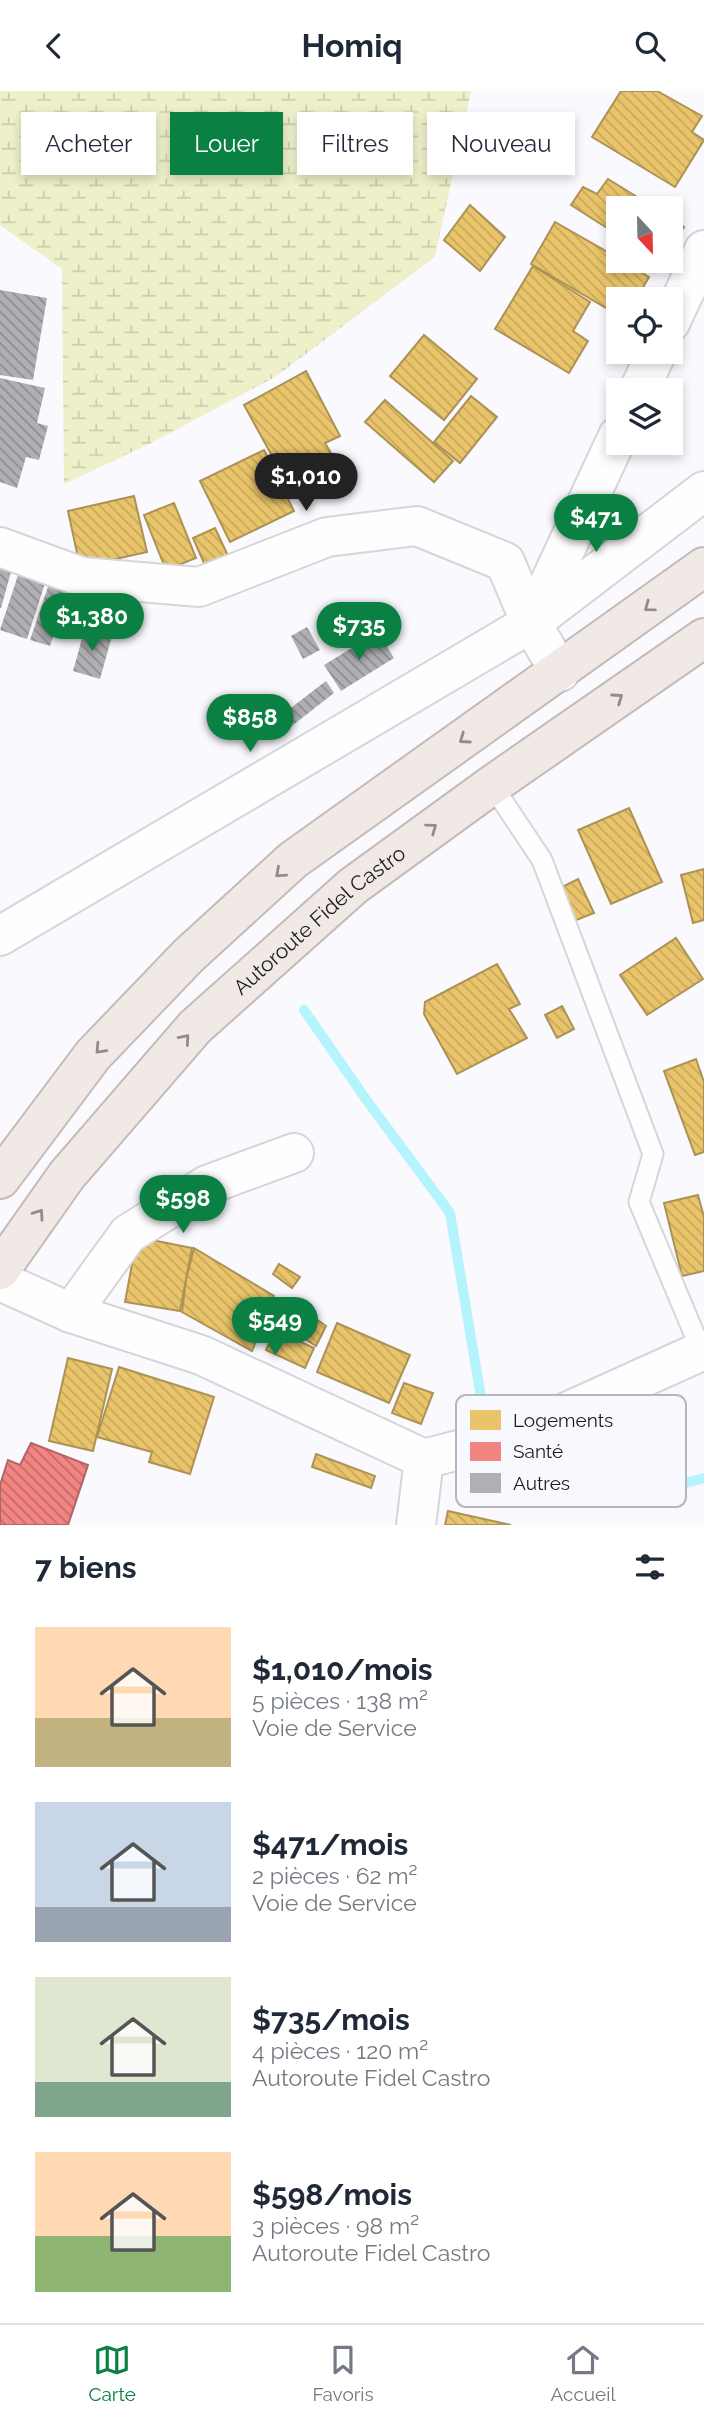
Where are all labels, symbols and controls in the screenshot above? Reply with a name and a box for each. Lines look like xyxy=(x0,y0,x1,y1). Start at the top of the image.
icon: back xyxy=(35,27,73,65)
text: Homiq xyxy=(301,27,403,64)
icon: search xyxy=(631,27,669,65)
chip: Acheter xyxy=(21,112,156,175)
chip: Louer xyxy=(170,112,283,175)
chip: Filtres xyxy=(297,112,413,175)
chip: Nouveau xyxy=(427,112,575,175)
north arrow xyxy=(606,196,682,273)
map controls xyxy=(606,196,683,455)
button: locate xyxy=(606,287,683,364)
button: layers xyxy=(606,378,683,455)
pin: $1,010 xyxy=(249,453,363,513)
text: $1,010 xyxy=(271,462,341,489)
pin: $471 xyxy=(555,495,637,554)
text: $471 xyxy=(570,503,622,530)
pin: $1,380 xyxy=(35,594,149,653)
one-way arrow xyxy=(644,599,657,611)
text: $1,380 xyxy=(56,602,128,629)
pin: $735 xyxy=(318,603,400,662)
text: $735 xyxy=(332,611,386,638)
one-way arrow xyxy=(610,694,623,706)
pin: $858 xyxy=(209,695,291,754)
text: $858 xyxy=(222,703,278,730)
one-way arrow xyxy=(459,731,472,744)
one-way arrow xyxy=(424,824,437,837)
street label: Autoroute Fidel Castro xyxy=(228,840,410,1000)
one-way arrow xyxy=(275,864,288,877)
one-way arrow xyxy=(177,1035,189,1048)
one-way arrow xyxy=(95,1041,108,1054)
pin: $598 xyxy=(142,1175,224,1235)
text: $598 xyxy=(156,1184,210,1211)
one-way arrow xyxy=(31,1209,43,1222)
pin: $549 xyxy=(234,1297,316,1357)
text: $549 xyxy=(248,1306,302,1333)
legend xyxy=(456,1395,686,1507)
text: Logements xyxy=(513,1409,613,1431)
text: Santé xyxy=(513,1440,563,1462)
text: Autres xyxy=(513,1472,570,1494)
icon: filters xyxy=(631,1548,669,1586)
text: 7 biens xyxy=(35,1550,137,1585)
text: $1,010/mois xyxy=(252,1652,433,1687)
icon: home xyxy=(91,1655,175,1739)
text: 5 pièces · 138 m² xyxy=(252,1687,428,1714)
text: Voie de Service xyxy=(252,1714,417,1741)
text: $471/mois xyxy=(252,1827,408,1862)
icon: home xyxy=(91,1830,175,1914)
text: 2 pièces · 62 m² xyxy=(252,1862,418,1889)
text: Voie de Service xyxy=(252,1889,417,1916)
text: $735/mois xyxy=(252,2002,410,2037)
icon: home xyxy=(91,2005,175,2089)
text: 4 pièces · 120 m² xyxy=(252,2037,428,2064)
text: Autoroute Fidel Castro xyxy=(252,2064,490,2091)
text: $598/mois xyxy=(252,2177,412,2212)
icon: home xyxy=(91,2180,175,2264)
text: 3 pièces · 98 m² xyxy=(252,2212,419,2239)
text: Autoroute Fidel Castro xyxy=(252,2239,490,2266)
tab: Carte xyxy=(88,2341,136,2405)
tab: Favoris xyxy=(313,2341,374,2405)
tab: Accueil xyxy=(551,2341,616,2405)

